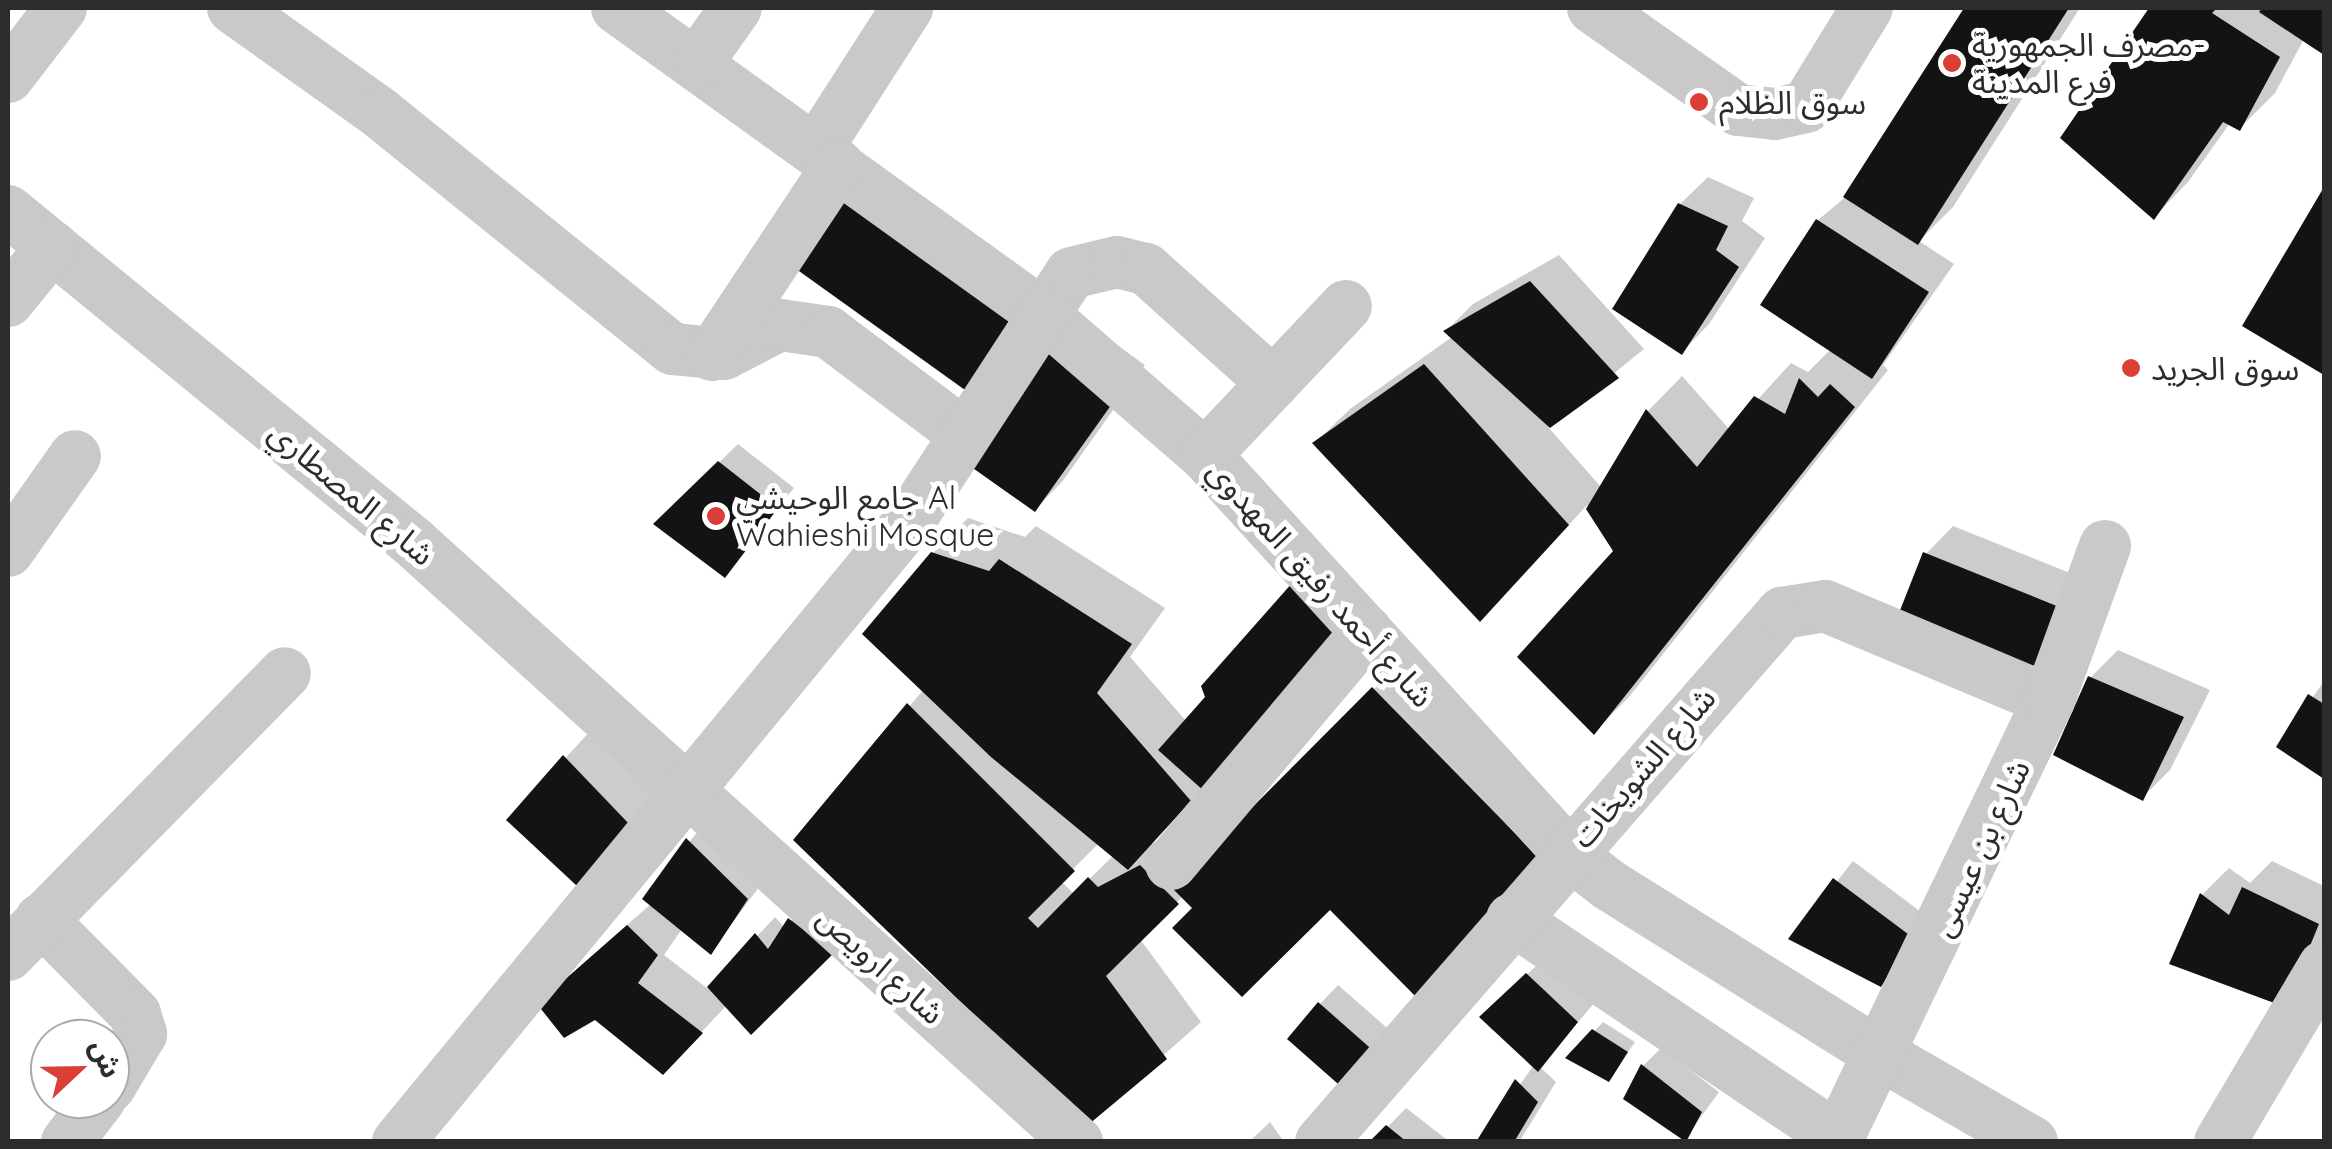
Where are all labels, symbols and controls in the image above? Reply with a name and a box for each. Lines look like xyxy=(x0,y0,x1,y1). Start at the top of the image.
place label: مصرف الجمهورية- فرع المدينة xyxy=(1972,26,2206,101)
marker: مصرف الجمهورية- فرع المدينة xyxy=(1941,52,1963,74)
place label: سوق الظلام xyxy=(1719,83,1866,121)
marker: سوق الظلام xyxy=(1688,91,1710,113)
place label: سوق الجريد xyxy=(2151,349,2299,387)
marker: سوق الجريد xyxy=(2120,357,2142,379)
street label: شارع المصطاري xyxy=(262,413,442,573)
street label: شارع أحمد رفيق المهدوي xyxy=(1200,451,1442,715)
place label: جامع الوحيشي Al Wahieshi Mosque xyxy=(736,479,994,554)
marker: جامع الوحيشي Al Wahieshi Mosque xyxy=(705,505,727,527)
street label: شارع الشويخات xyxy=(1563,679,1723,855)
street label: شارع بن عيسى xyxy=(1922,754,2038,942)
street label: شارع ارويص xyxy=(810,898,952,1032)
north arrow xyxy=(30,1019,130,1119)
text: ش xyxy=(83,1034,130,1083)

